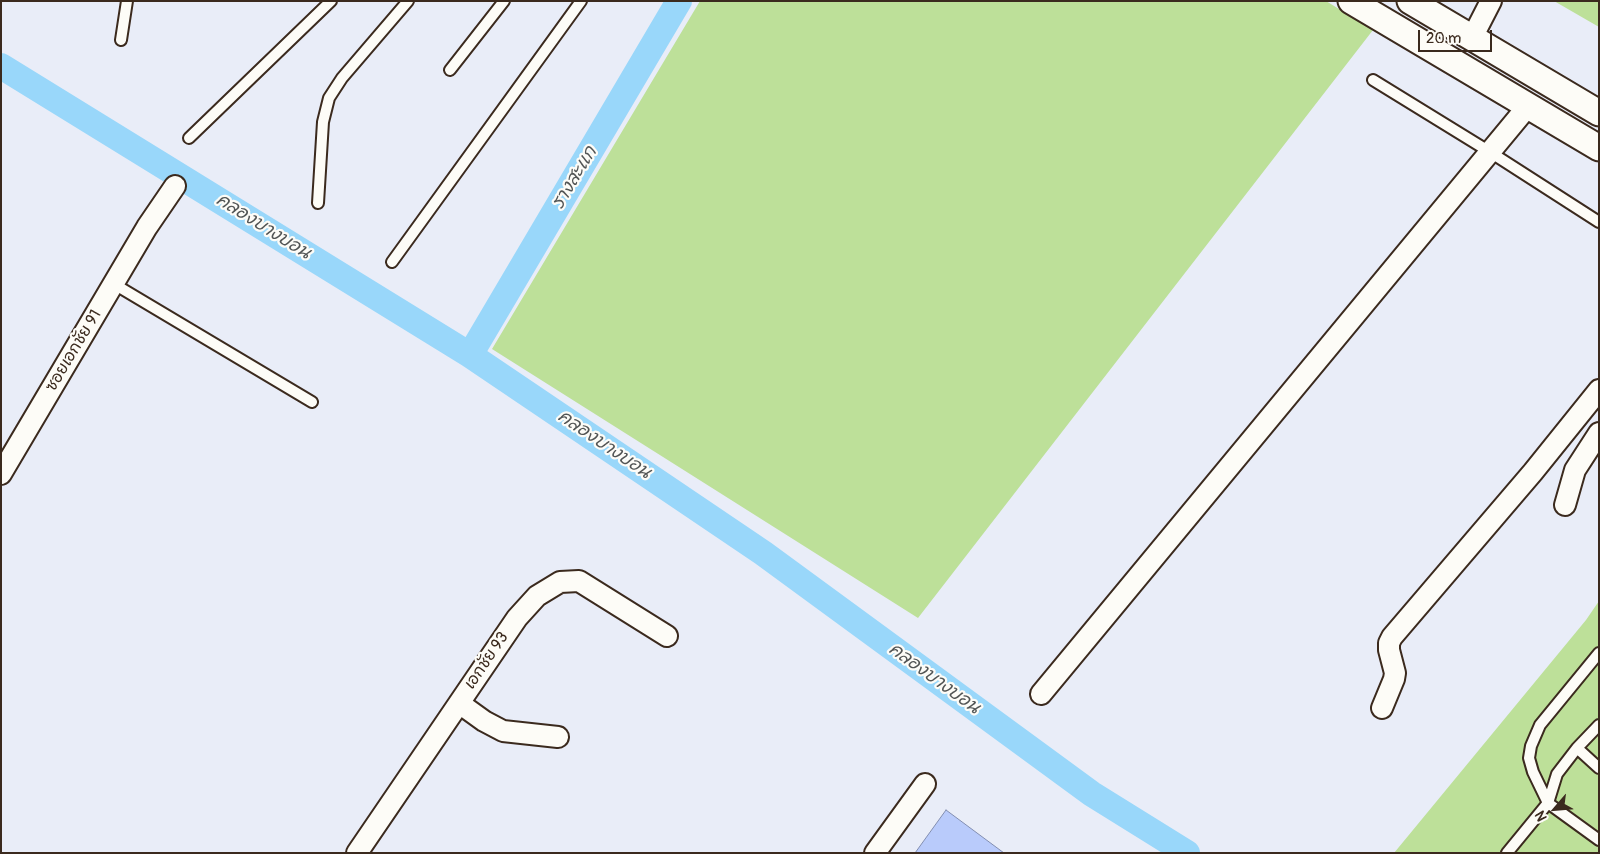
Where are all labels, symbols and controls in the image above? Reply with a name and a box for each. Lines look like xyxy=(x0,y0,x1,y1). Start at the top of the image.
scale bar xyxy=(1420,20,1494,52)
text: 20 m xyxy=(1426,29,1461,48)
water label: รางสะแก xyxy=(548,143,602,213)
water label: คลองบางบอน xyxy=(212,189,314,265)
street label: ซอยเอกชัย 91 xyxy=(42,307,106,395)
water label: คลองบางบอน xyxy=(554,406,654,484)
street label: เอกชัย 93 xyxy=(461,629,513,693)
water label: คลองบางบอน xyxy=(884,639,984,719)
north arrow xyxy=(1530,784,1580,834)
text: N xyxy=(1531,808,1551,824)

